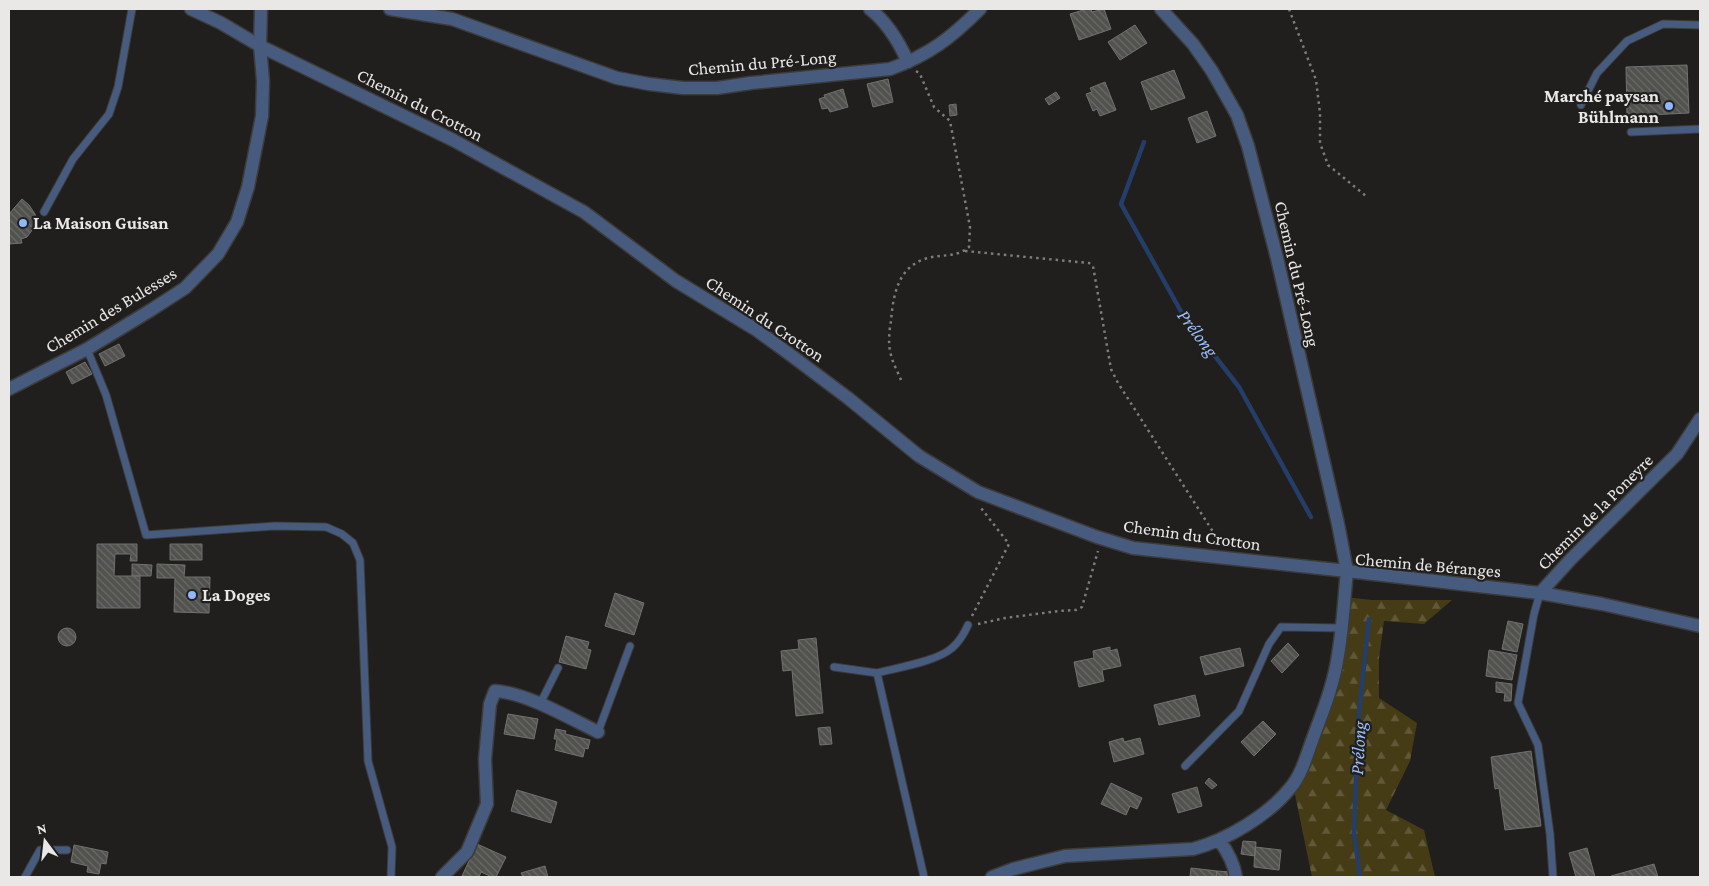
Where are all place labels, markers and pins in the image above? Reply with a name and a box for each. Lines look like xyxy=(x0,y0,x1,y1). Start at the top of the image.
place label: Marché paysan Bühlmann xyxy=(1544,86,1660,127)
marker: Marché paysan Bühlmann xyxy=(1663,100,1675,112)
place label: La Maison Guisan xyxy=(33,213,169,233)
marker: La Maison Guisan xyxy=(17,217,29,229)
place label: La Doges xyxy=(202,585,270,605)
marker: La Doges xyxy=(186,589,198,601)

